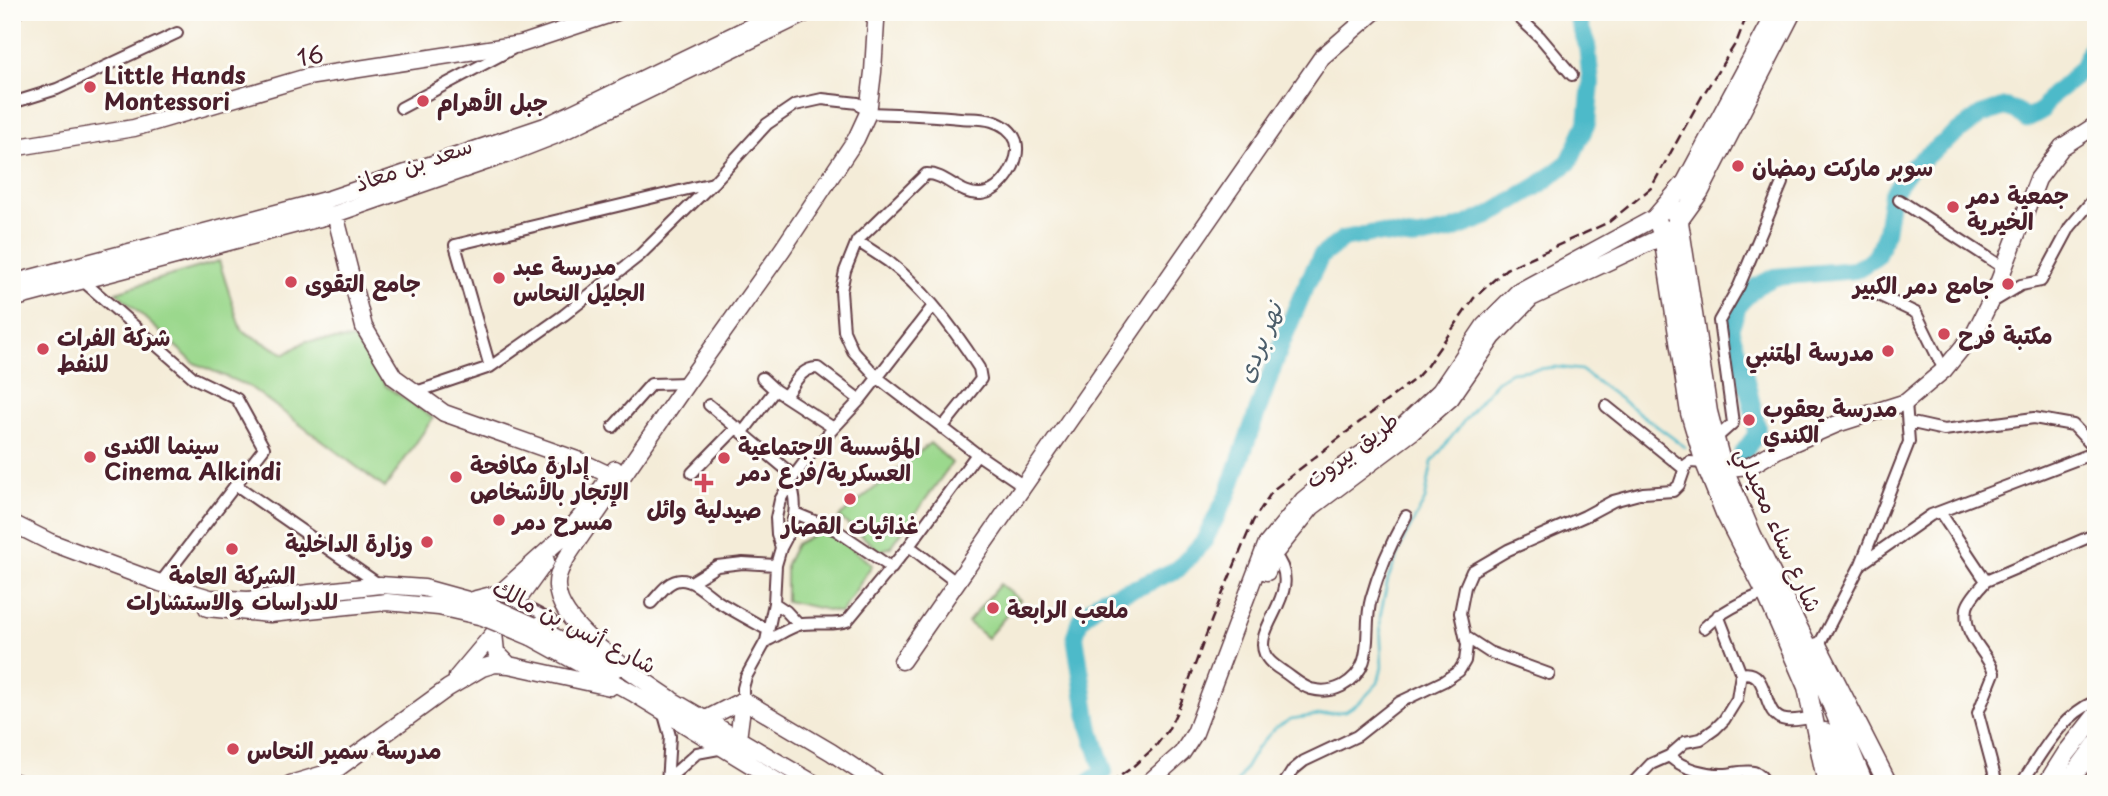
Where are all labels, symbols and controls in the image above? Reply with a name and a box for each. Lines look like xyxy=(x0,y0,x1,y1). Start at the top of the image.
street label: 16 xyxy=(294,35,326,75)
place label: Little Hands Montessori xyxy=(104,57,246,118)
marker: Little Hands Montessori xyxy=(82,79,98,95)
place label: جبل الأهرام xyxy=(437,84,548,121)
marker: جبل الأهرام xyxy=(415,93,431,109)
street label: سعد بن معاذ xyxy=(349,127,477,199)
place label: سوبر ماركت رمضان xyxy=(1752,149,1933,184)
marker: سوبر ماركت رمضان xyxy=(1730,158,1746,174)
place label: جمعية دمر الخيرية xyxy=(1965,177,2069,238)
marker: جمعية دمر الخيرية xyxy=(1945,199,1961,215)
place label: مدرسة عبد الجليل النحاس xyxy=(513,248,645,309)
place label: جامع التقوى xyxy=(305,265,421,301)
place label: جامع دمر الكبير xyxy=(1851,267,1994,303)
marker: مدرسة عبد الجليل النحاس xyxy=(491,270,507,286)
marker: جامع التقوى xyxy=(283,274,299,290)
marker: جامع دمر الكبير xyxy=(2000,276,2016,292)
water label: نهر بردى xyxy=(1226,294,1292,388)
place label: مكتبة فرح xyxy=(1958,317,2053,352)
place label: شركة الفرات للنفط xyxy=(57,319,170,380)
marker: مكتبة فرح xyxy=(1936,326,1952,342)
place label: مدرسة المتنبي xyxy=(1745,334,1874,374)
marker: شركة الفرات للنفط xyxy=(35,341,51,357)
marker: مدرسة المتنبي xyxy=(1880,343,1896,359)
place label: مدرسة يعقوب الكندي xyxy=(1763,390,1898,453)
street label: طريق بيروت xyxy=(1297,402,1405,496)
marker: مدرسة يعقوب الكندي xyxy=(1741,412,1757,428)
place label: سينما الكندي Cinema Alkindi xyxy=(104,427,281,488)
place label: المؤسسة الاجتماعية العسكرية/فرع دمر xyxy=(736,428,921,489)
street label: شارع سناء محيدلي xyxy=(1723,440,1832,620)
place label: إدارة مكافحة الإتجار بالأشخاص xyxy=(470,447,629,508)
marker: سينما الكندي Cinema Alkindi xyxy=(82,449,98,465)
marker: المؤسسة الاجتماعية العسكرية/فرع دمر xyxy=(716,450,732,466)
marker: إدارة مكافحة الإتجار بالأشخاص xyxy=(448,469,464,485)
marker: صيدلية وائل xyxy=(696,475,712,491)
place label: صيدلية وائل xyxy=(646,491,762,526)
marker: غذائيات القصار xyxy=(842,491,858,507)
place label: مسرح دمر xyxy=(511,503,613,538)
place label: غذائيات القصار xyxy=(780,507,918,542)
marker: مسرح دمر xyxy=(491,512,507,528)
place label: وزارة الداخلية xyxy=(285,525,413,560)
marker: وزارة الداخلية xyxy=(419,534,435,550)
marker: الشركة العامة للدراسات والاستشارات xyxy=(224,541,240,557)
place label: الشركة العامة للدراسات والاستشارات xyxy=(126,557,338,618)
street label: شارع أنس بن مالك xyxy=(487,569,663,681)
place label: ملعب الرابعة xyxy=(1007,591,1129,626)
marker: ملعب الرابعة xyxy=(985,600,1001,616)
place label: مدرسة سمير النحاس xyxy=(247,732,442,767)
marker: مدرسة سمير النحاس xyxy=(225,741,241,757)

